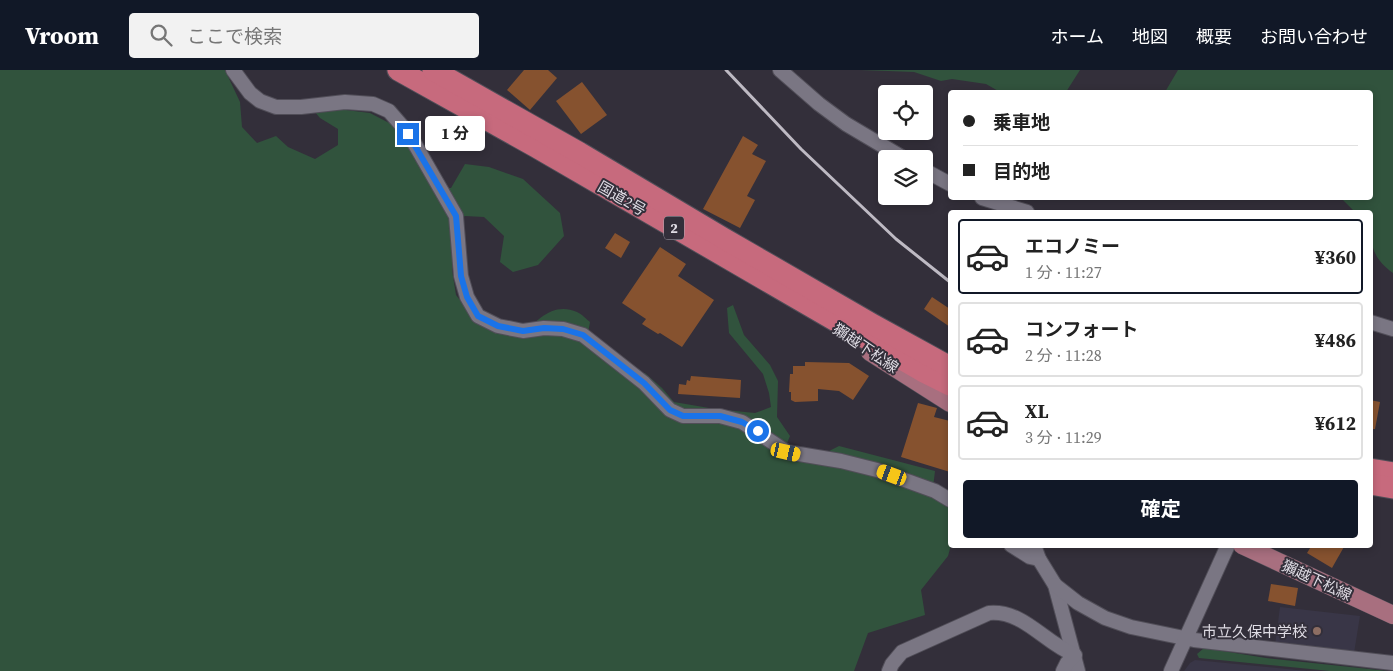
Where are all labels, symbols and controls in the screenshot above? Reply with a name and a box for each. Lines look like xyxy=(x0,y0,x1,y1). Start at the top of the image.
search box xyxy=(129,13,479,58)
text: Vroom xyxy=(25,19,99,52)
icon: search xyxy=(147,21,175,49)
text: ここで検索 xyxy=(187,23,282,49)
text: ホーム xyxy=(1051,24,1104,49)
text: 地図 xyxy=(1132,24,1168,49)
text: 概要 xyxy=(1196,24,1232,49)
text: お問い合わせ xyxy=(1260,24,1368,49)
map controls xyxy=(878,85,933,205)
button: locate xyxy=(878,85,933,140)
text: 乗車地 xyxy=(993,109,1050,135)
callout: 1 分 xyxy=(426,116,486,152)
text: 1 分 xyxy=(441,122,469,144)
route end xyxy=(397,123,419,145)
button: layers xyxy=(878,150,933,205)
text: 目的地 xyxy=(993,158,1050,184)
street label: 国道2号 xyxy=(594,176,650,220)
road number: 2 xyxy=(664,216,684,240)
text: エコノミー xyxy=(1025,233,1120,259)
icon: car xyxy=(965,234,1010,279)
text: ¥360 xyxy=(1315,244,1356,270)
text: 1 分 · 11:27 xyxy=(1025,261,1102,283)
text: コンフォート xyxy=(1025,316,1138,342)
icon: car xyxy=(965,317,1010,362)
street label: 獺越下松線 xyxy=(829,318,903,378)
text: ¥486 xyxy=(1315,327,1356,353)
text: 2 分 · 11:28 xyxy=(1025,344,1102,366)
text: XL xyxy=(1025,398,1048,424)
icon: car xyxy=(965,400,1010,445)
text: ¥612 xyxy=(1315,410,1356,436)
route start xyxy=(747,420,769,442)
text: 3 分 · 11:29 xyxy=(1025,426,1102,448)
car xyxy=(769,441,802,463)
car xyxy=(875,463,908,487)
button: 確定 xyxy=(963,480,1358,538)
street label: 獺越下松線 xyxy=(1279,555,1355,605)
place label: 市立久保中学校 xyxy=(1202,621,1307,642)
marker: 市立久保中学校 xyxy=(1311,625,1323,637)

